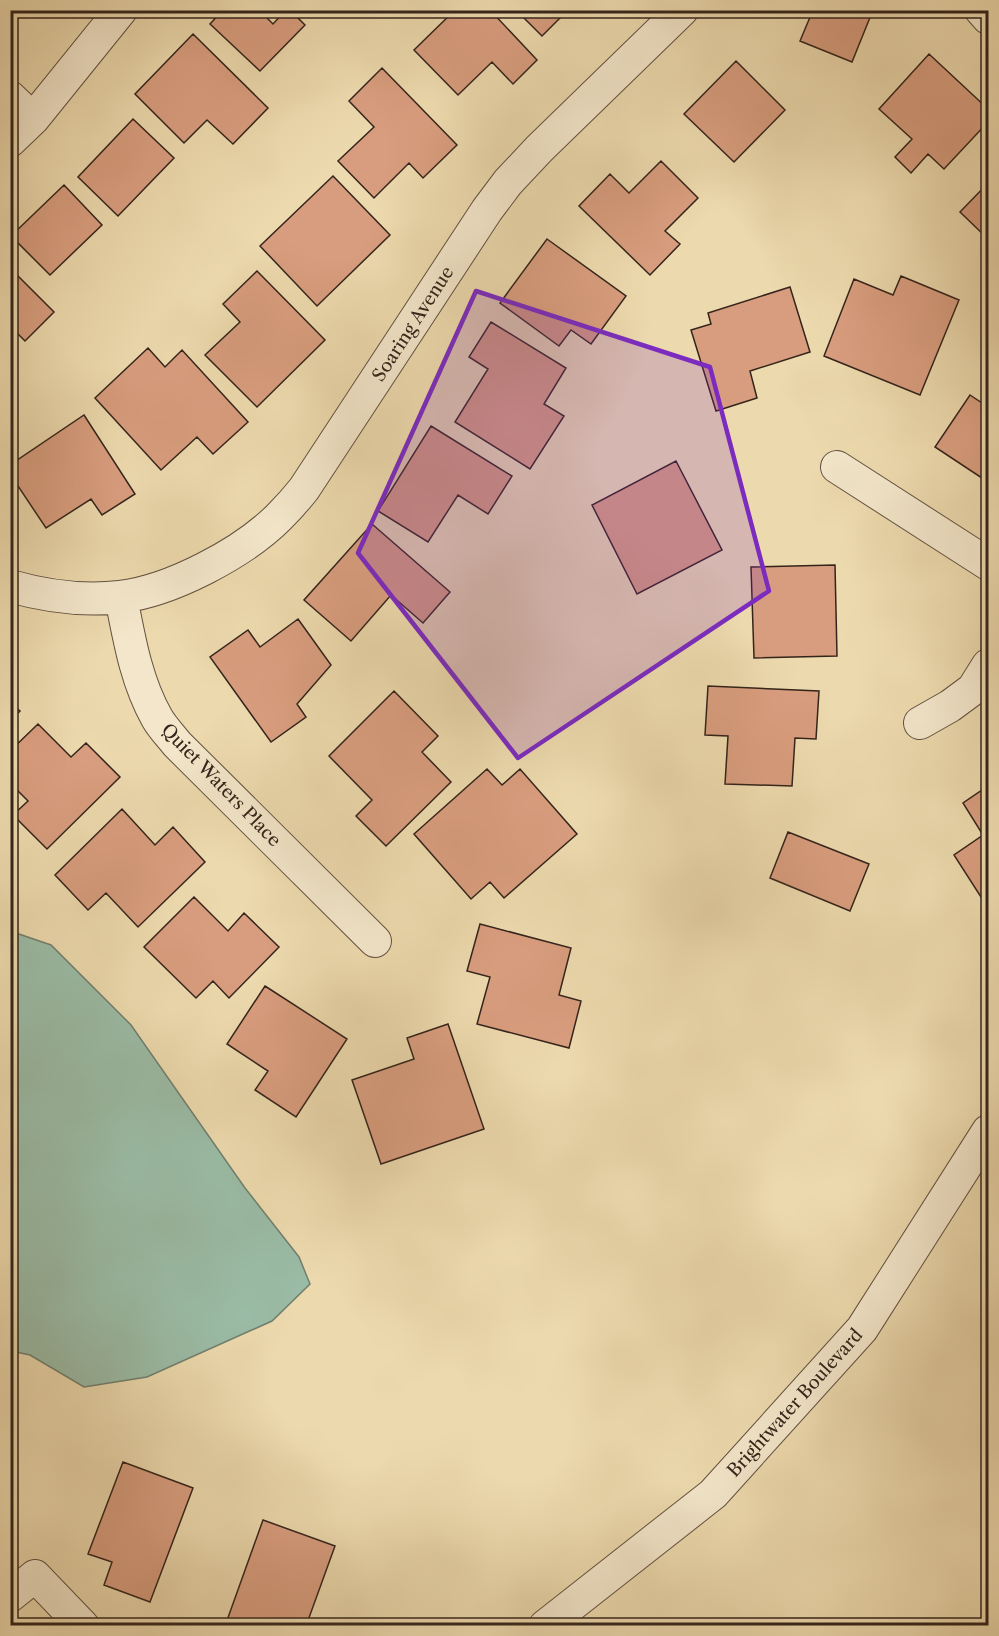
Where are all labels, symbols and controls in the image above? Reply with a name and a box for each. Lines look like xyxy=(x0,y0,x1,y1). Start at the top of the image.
street label: Soaring Avenue xyxy=(368,262,458,386)
street label: Quiet Waters Place xyxy=(157,719,285,851)
street label: Brightwater Boulevard xyxy=(723,1324,867,1482)

